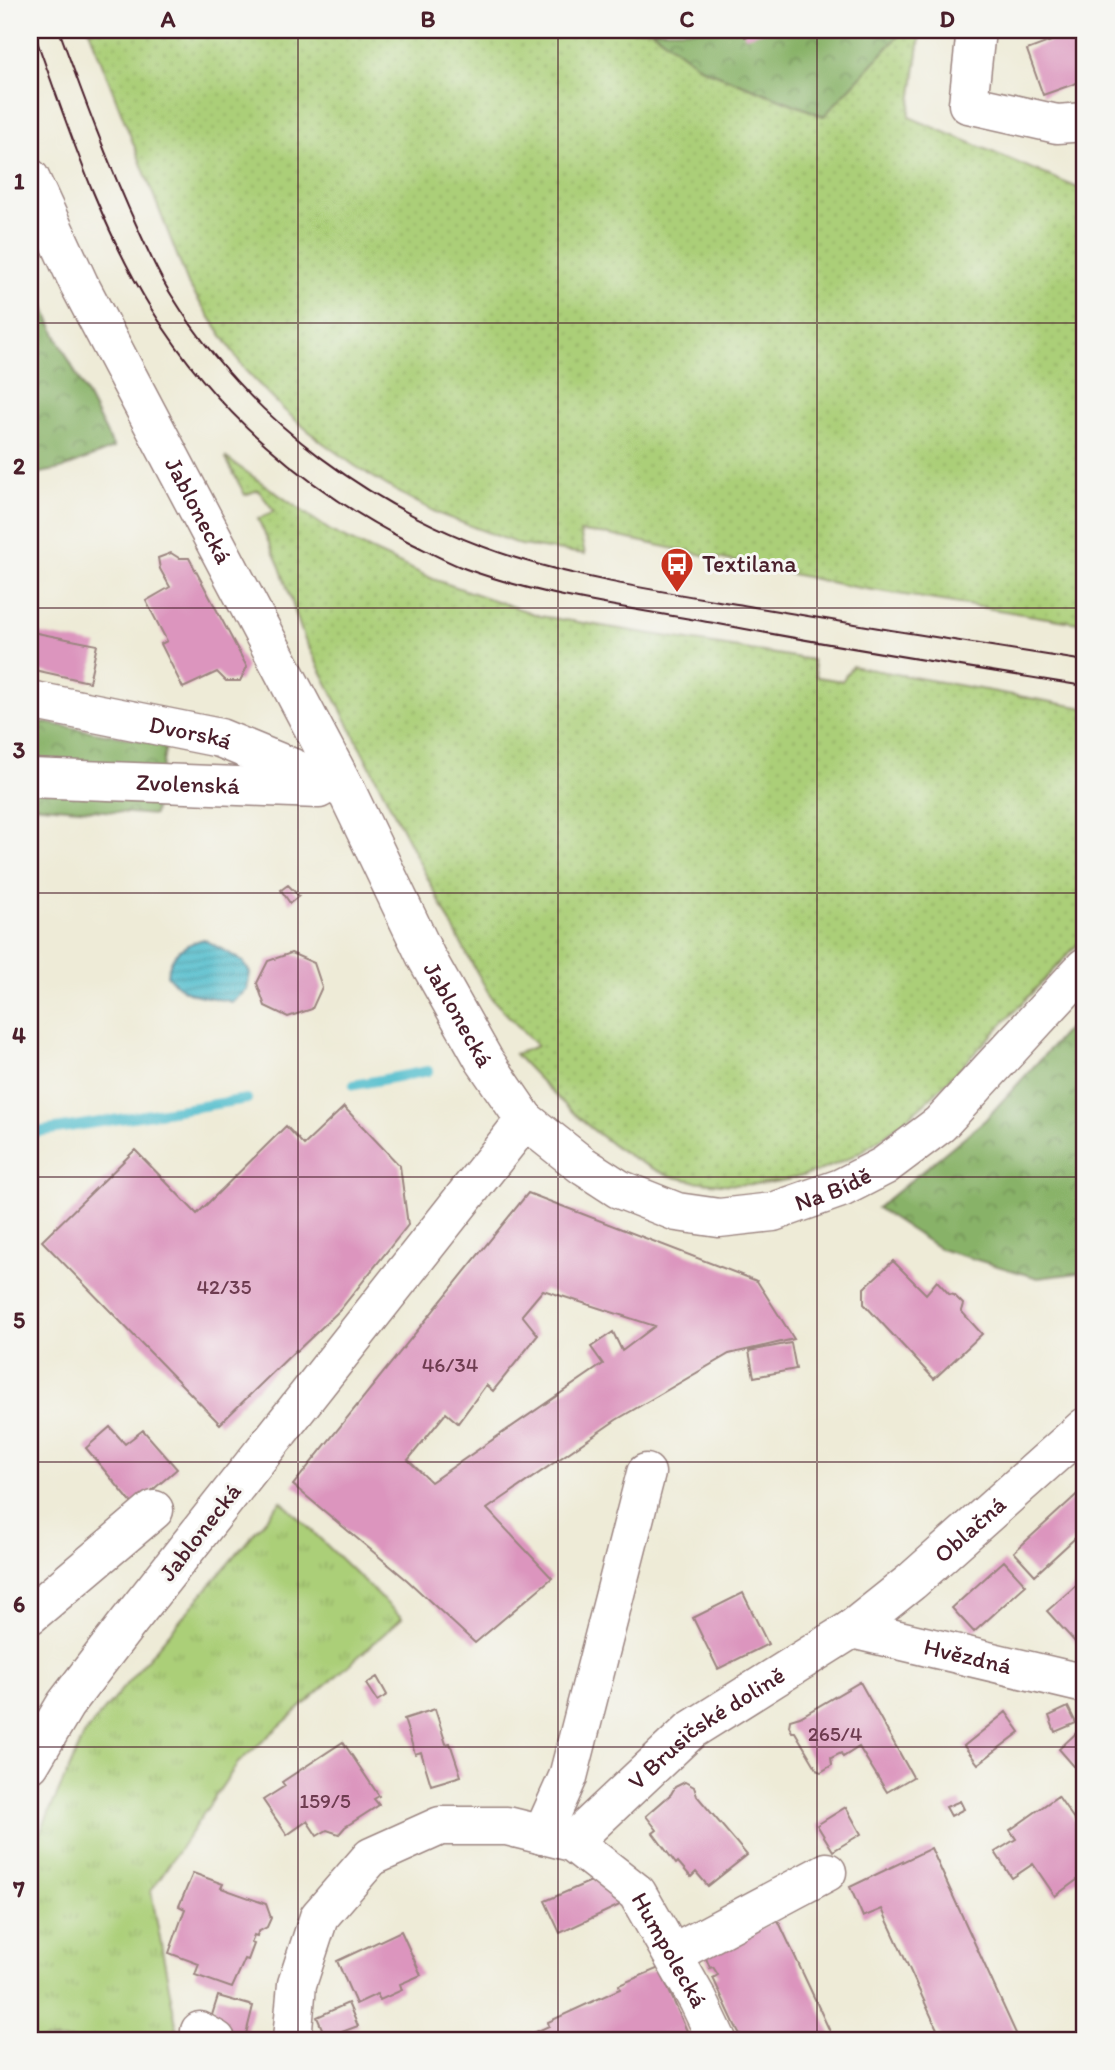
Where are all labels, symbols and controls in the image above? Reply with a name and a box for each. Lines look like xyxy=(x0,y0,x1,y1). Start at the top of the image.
text: A xyxy=(160,5,176,33)
text: B xyxy=(421,5,436,33)
text: C xyxy=(680,5,695,33)
text: D xyxy=(939,5,955,33)
text: 1 xyxy=(14,167,25,195)
text: 2 xyxy=(13,452,26,480)
street label: Jablonecká xyxy=(159,452,239,569)
bus stop icon: Textilana xyxy=(658,545,696,594)
place label: Textilana xyxy=(702,549,797,578)
street label: Dvorská xyxy=(147,709,237,756)
text: 3 xyxy=(13,736,26,764)
street label: Zvolenská xyxy=(135,767,241,800)
street label: Jablonecká xyxy=(418,956,500,1072)
text: 4 xyxy=(12,1021,26,1049)
street label: Na Bídě xyxy=(791,1160,876,1217)
house number: 42/35 xyxy=(197,1274,251,1299)
text: 5 xyxy=(13,1306,25,1334)
house number: 46/34 xyxy=(422,1352,479,1377)
street label: Jablonecká xyxy=(152,1477,247,1586)
street label: Oblačná xyxy=(928,1489,1012,1569)
text: 6 xyxy=(13,1590,25,1618)
street label: Hvězdná xyxy=(921,1631,1015,1680)
street label: V Brusičské dolině xyxy=(622,1660,790,1796)
house number: 265/4 xyxy=(808,1721,863,1746)
house number: 159/5 xyxy=(299,1788,351,1813)
text: 7 xyxy=(12,1875,25,1903)
street label: Humpolecká xyxy=(626,1887,715,2013)

